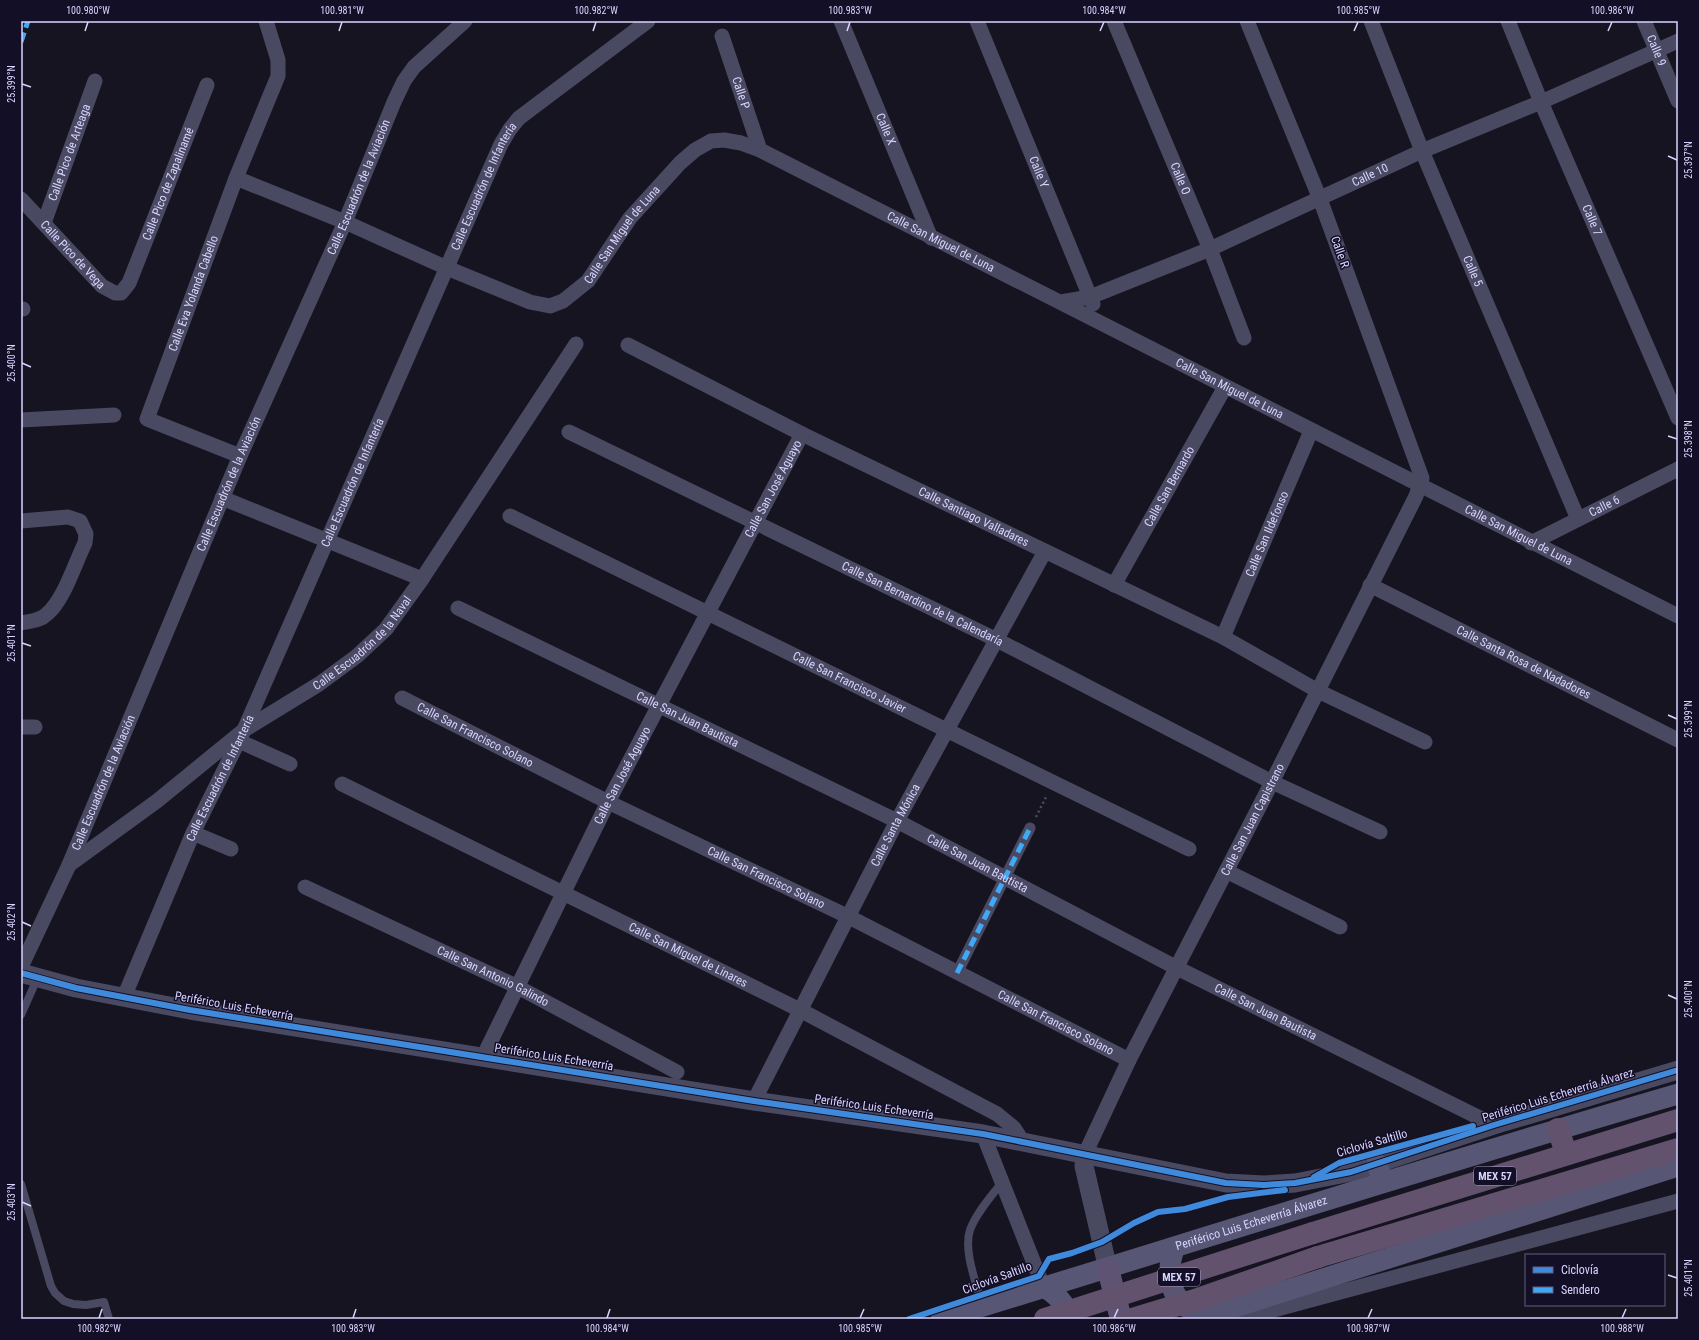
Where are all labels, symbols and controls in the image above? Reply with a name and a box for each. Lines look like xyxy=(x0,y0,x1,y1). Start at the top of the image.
text: 100.980°W xyxy=(66,5,110,16)
text: 100.981°W xyxy=(320,5,364,16)
text: 100.982°W xyxy=(574,5,618,16)
text: 100.983°W xyxy=(828,5,872,16)
text: 100.984°W xyxy=(1082,5,1126,16)
text: 100.985°W xyxy=(1336,5,1380,16)
text: 100.986°W xyxy=(1590,5,1634,16)
street label: Calle 9 xyxy=(1644,33,1669,68)
text: 25.399°N xyxy=(6,65,17,103)
street label: Calle P xyxy=(729,75,753,111)
street label: Calle Pico de Arteaga xyxy=(46,102,93,203)
street label: Calle X xyxy=(873,111,899,147)
street label: Calle Escuadrón de la Aviación xyxy=(324,117,393,257)
street label: Calle Escuadrón de Infantería xyxy=(448,119,520,252)
street label: Calle Pico de Zapalinamé xyxy=(140,125,197,242)
text: 25.397°N xyxy=(1683,141,1694,179)
street label: Calle Y xyxy=(1026,154,1052,190)
street label: Calle O xyxy=(1167,160,1193,197)
street label: Calle 10 xyxy=(1350,161,1390,189)
street label: Calle San Miguel de Luna xyxy=(581,183,663,287)
street label: Calle 7 xyxy=(1579,202,1605,238)
street label: Calle San Miguel de Luna xyxy=(885,209,997,275)
street label: Calle Pico de Vega xyxy=(38,218,108,292)
street label: Calle Eva Yolanda Cabello xyxy=(166,234,221,353)
street label: Calle R xyxy=(1328,234,1352,270)
street label: Calle 5 xyxy=(1460,253,1486,289)
text: 25.400°N xyxy=(6,344,17,382)
street label: Calle San Miguel de Luna xyxy=(1173,355,1286,422)
street label: Calle Escuadrón de la Aviación xyxy=(194,414,264,553)
street label: Calle Escuadrón de Infantería xyxy=(318,416,387,549)
text: 25.398°N xyxy=(1683,420,1694,458)
street label: Calle San José Aguayo xyxy=(742,438,804,540)
street label: Calle San Bernardo xyxy=(1141,444,1197,529)
street label: Calle Santiago Valladares xyxy=(916,484,1031,549)
street label: Calle San Ildefonso xyxy=(1243,489,1291,579)
street label: Calle 6 xyxy=(1587,493,1622,520)
street label: Calle San Miguel de Luna xyxy=(1462,502,1575,568)
street label: Calle San Bernardino de la Calendaría xyxy=(840,559,1006,649)
street label: Calle Escuadrón de la Naval xyxy=(310,593,414,693)
street label: Calle Santa Rosa de Nadadores xyxy=(1454,623,1593,702)
text: 25.401°N xyxy=(6,624,17,662)
street label: Calle San Francisco Javier xyxy=(790,649,909,716)
street label: Calle San Juan Bautista xyxy=(634,689,741,750)
street label: Calle San Francisco Solano xyxy=(415,700,536,770)
text: 25.399°N xyxy=(1683,700,1694,738)
street label: Calle Escuadrón de la Aviación xyxy=(69,713,138,852)
street label: Calle Escuadrón de Infantería xyxy=(183,713,257,844)
street label: Calle San José Aguayo xyxy=(591,724,653,827)
street label: Calle San Juan Capistrano xyxy=(1218,761,1287,878)
street label: Calle Santa Mónica xyxy=(868,781,923,869)
street label: Calle San Juan Bautista xyxy=(925,831,1031,896)
street label: Calle San Francisco Solano xyxy=(705,843,827,911)
text: 25.402°N xyxy=(6,903,17,941)
street label: Calle San Miguel de Linares xyxy=(626,920,750,990)
street label: Calle San Antonio Galindo xyxy=(435,943,551,1009)
text: 25.400°N xyxy=(1683,980,1694,1018)
street label: Calle San Juan Bautista xyxy=(1212,981,1319,1043)
street label: Calle San Francisco Solano xyxy=(995,987,1116,1058)
street label: Periférico Luis Echeverría xyxy=(174,989,295,1023)
street label: Periférico Luis Echeverría xyxy=(494,1041,615,1073)
street label: Periférico Luis Echeverría Álvarez xyxy=(1480,1064,1636,1125)
street label: Periférico Luis Echeverría xyxy=(814,1092,935,1122)
street label: Ciclovía Saltillo xyxy=(1335,1126,1409,1160)
road number: MEX 57 xyxy=(1474,1167,1516,1185)
text: 25.403°N xyxy=(6,1183,17,1221)
street label: Periférico Luis Echeverría Álvarez xyxy=(1174,1193,1329,1253)
legend xyxy=(1525,1254,1665,1306)
street label: Ciclovía Saltillo xyxy=(960,1259,1034,1297)
text: 25.401°N xyxy=(1683,1259,1694,1297)
text: Ciclovía xyxy=(1561,1263,1599,1277)
road number: MEX 57 xyxy=(1158,1268,1200,1286)
text: Sendero xyxy=(1561,1283,1600,1297)
text: 100.982°W xyxy=(77,1323,121,1334)
text: 100.983°W xyxy=(331,1323,375,1334)
text: 100.984°W xyxy=(585,1323,629,1334)
text: 100.985°W xyxy=(838,1323,882,1334)
text: 100.986°W xyxy=(1092,1323,1136,1334)
text: 100.987°W xyxy=(1346,1323,1390,1334)
text: 100.988°W xyxy=(1600,1323,1644,1334)

